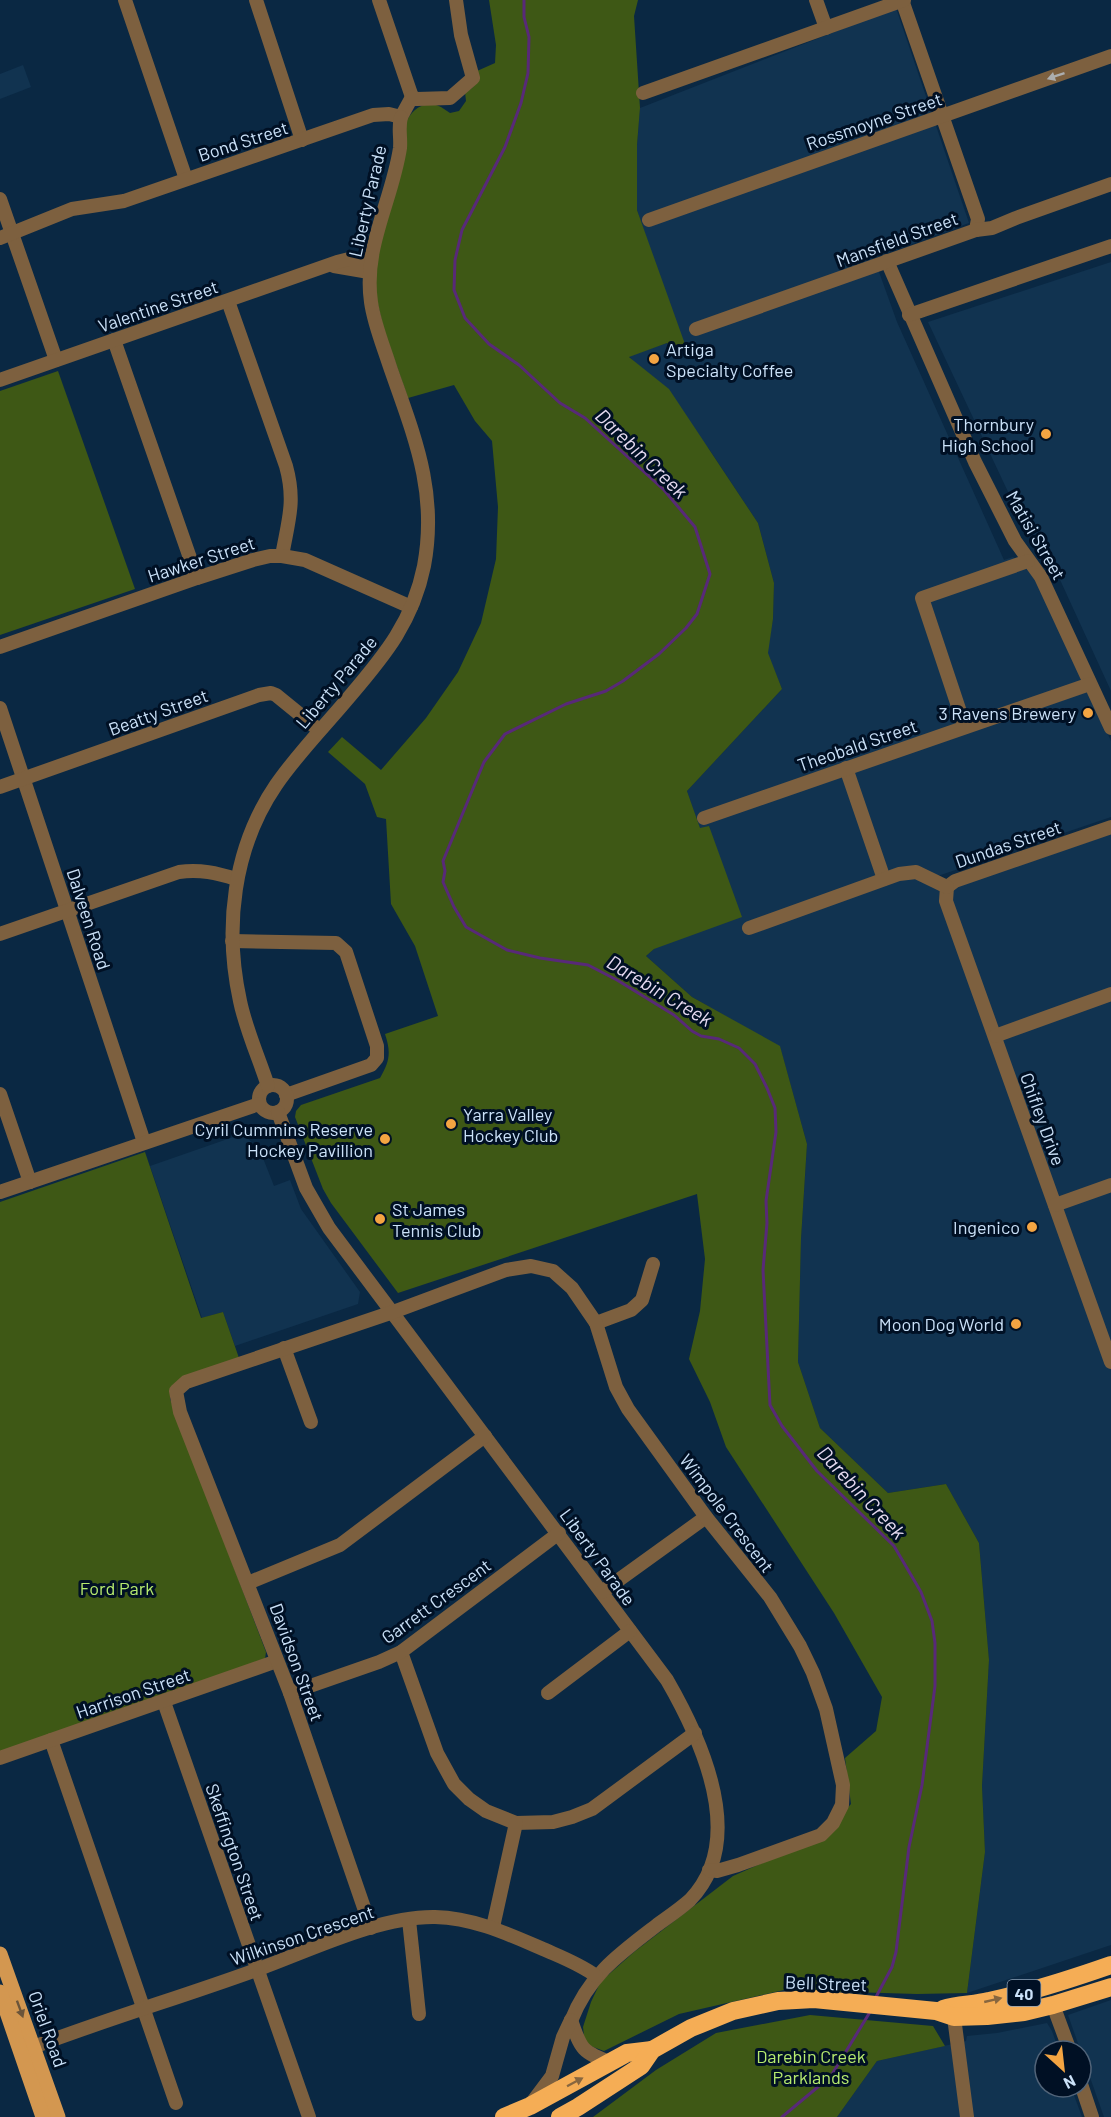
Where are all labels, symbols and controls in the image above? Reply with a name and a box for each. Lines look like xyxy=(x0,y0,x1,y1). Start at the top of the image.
one-way arrow xyxy=(1047,71,1065,81)
street label: Rossmoyne Street xyxy=(803,87,945,155)
street label: Bond Street xyxy=(195,116,291,166)
street label: Liberty Parade xyxy=(343,143,391,259)
street label: Mansfield Street xyxy=(833,207,961,271)
street label: Valentine Street xyxy=(95,275,221,337)
place label: Artiga Specialty Coffee xyxy=(666,338,793,381)
marker: Artiga Specialty Coffee xyxy=(647,352,661,366)
water label: Darebin Creek xyxy=(591,403,693,503)
place label: Thornbury High School xyxy=(941,413,1034,456)
marker: Thornbury High School xyxy=(1039,427,1053,441)
street label: Matisi Street xyxy=(1002,487,1070,583)
street label: Hawker Street xyxy=(145,531,257,587)
street label: Liberty Parade xyxy=(291,631,381,733)
street label: Beatty Street xyxy=(105,684,211,740)
place label: 3 Ravens Brewery xyxy=(938,702,1076,724)
marker: 3 Ravens Brewery xyxy=(1081,706,1095,720)
street label: Theobald Street xyxy=(794,714,920,776)
street label: Dundas Street xyxy=(952,816,1064,872)
street label: Dalveen Road xyxy=(62,866,116,972)
water label: Darebin Creek xyxy=(603,949,717,1031)
street label: Chifley Drive xyxy=(1016,1070,1070,1168)
place label: Yarra Valley Hockey Club xyxy=(463,1103,558,1146)
marker: Yarra Valley Hockey Club xyxy=(444,1117,458,1131)
place label: Cyril Cummins Reserve Hockey Pavillion xyxy=(194,1118,373,1161)
marker: Cyril Cummins Reserve Hockey Pavillion xyxy=(378,1132,392,1146)
place label: St James Tennis Club xyxy=(392,1198,481,1241)
marker: St James Tennis Club xyxy=(373,1212,387,1226)
place label: Ingenico xyxy=(953,1216,1020,1238)
marker: Ingenico xyxy=(1025,1220,1039,1234)
place label: Moon Dog World xyxy=(879,1313,1004,1335)
marker: Moon Dog World xyxy=(1009,1317,1023,1331)
water label: Darebin Creek xyxy=(813,1440,911,1544)
street label: Wimpole Crescent xyxy=(675,1449,779,1577)
street label: Liberty Parade xyxy=(556,1504,640,1610)
street label: Garrett Crescent xyxy=(377,1554,495,1648)
park label: Ford Park xyxy=(80,1577,154,1599)
street label: Davidson Street xyxy=(265,1600,329,1724)
street label: Harrison Street xyxy=(73,1663,193,1723)
street label: Skeffington Street xyxy=(201,1781,269,1923)
street label: Wilkinson Crescent xyxy=(227,1900,377,1970)
street label: Bell Street xyxy=(785,1971,867,1995)
road number: 40 xyxy=(1008,1980,1040,2006)
street label: Oriel Road xyxy=(24,1988,72,2070)
one-way arrow xyxy=(984,1995,1002,2005)
one-way arrow xyxy=(15,2001,25,2019)
north arrow xyxy=(1033,2039,1093,2099)
park label: Darebin Creek Parklands xyxy=(756,2045,866,2088)
text: N xyxy=(1061,2072,1079,2094)
one-way arrow xyxy=(567,2077,584,2087)

